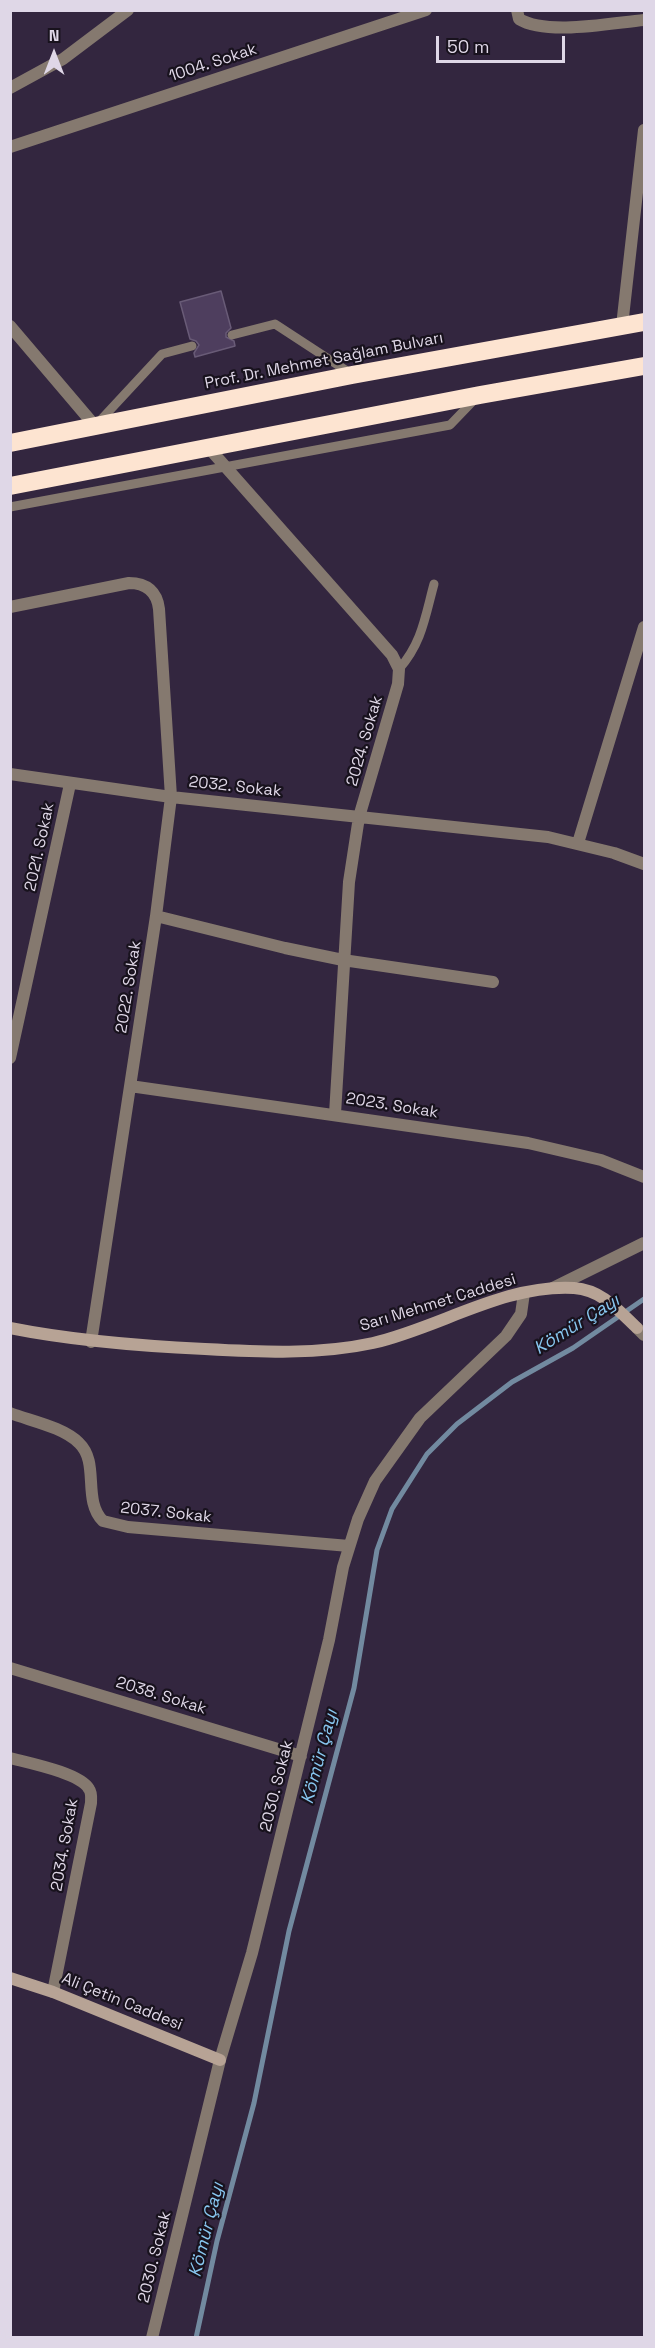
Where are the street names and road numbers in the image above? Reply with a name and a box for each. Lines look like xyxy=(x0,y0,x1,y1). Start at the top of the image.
street label: 1004. Sokak xyxy=(167,40,259,86)
street label: Prof. Dr. Mehmet Sağlam Bulvarı xyxy=(203,328,445,394)
street label: 2024. Sokak xyxy=(343,694,387,788)
street label: 2032. Sokak xyxy=(188,773,282,801)
street label: 2021. Sokak xyxy=(21,801,59,893)
street label: 2022. Sokak xyxy=(112,939,146,1035)
street label: 2023. Sokak xyxy=(344,1089,440,1123)
street label: Sarı Mehmet Caddesi xyxy=(358,1270,518,1336)
street label: 2037. Sokak xyxy=(119,1499,213,1527)
street label: 2038. Sokak xyxy=(113,1673,209,1719)
street label: 2030. Sokak xyxy=(256,1738,298,1834)
street label: 2034. Sokak xyxy=(47,1797,83,1893)
street label: Ali Çetin Caddesi xyxy=(59,1969,185,2035)
street label: 2030. Sokak xyxy=(134,2209,176,2305)

